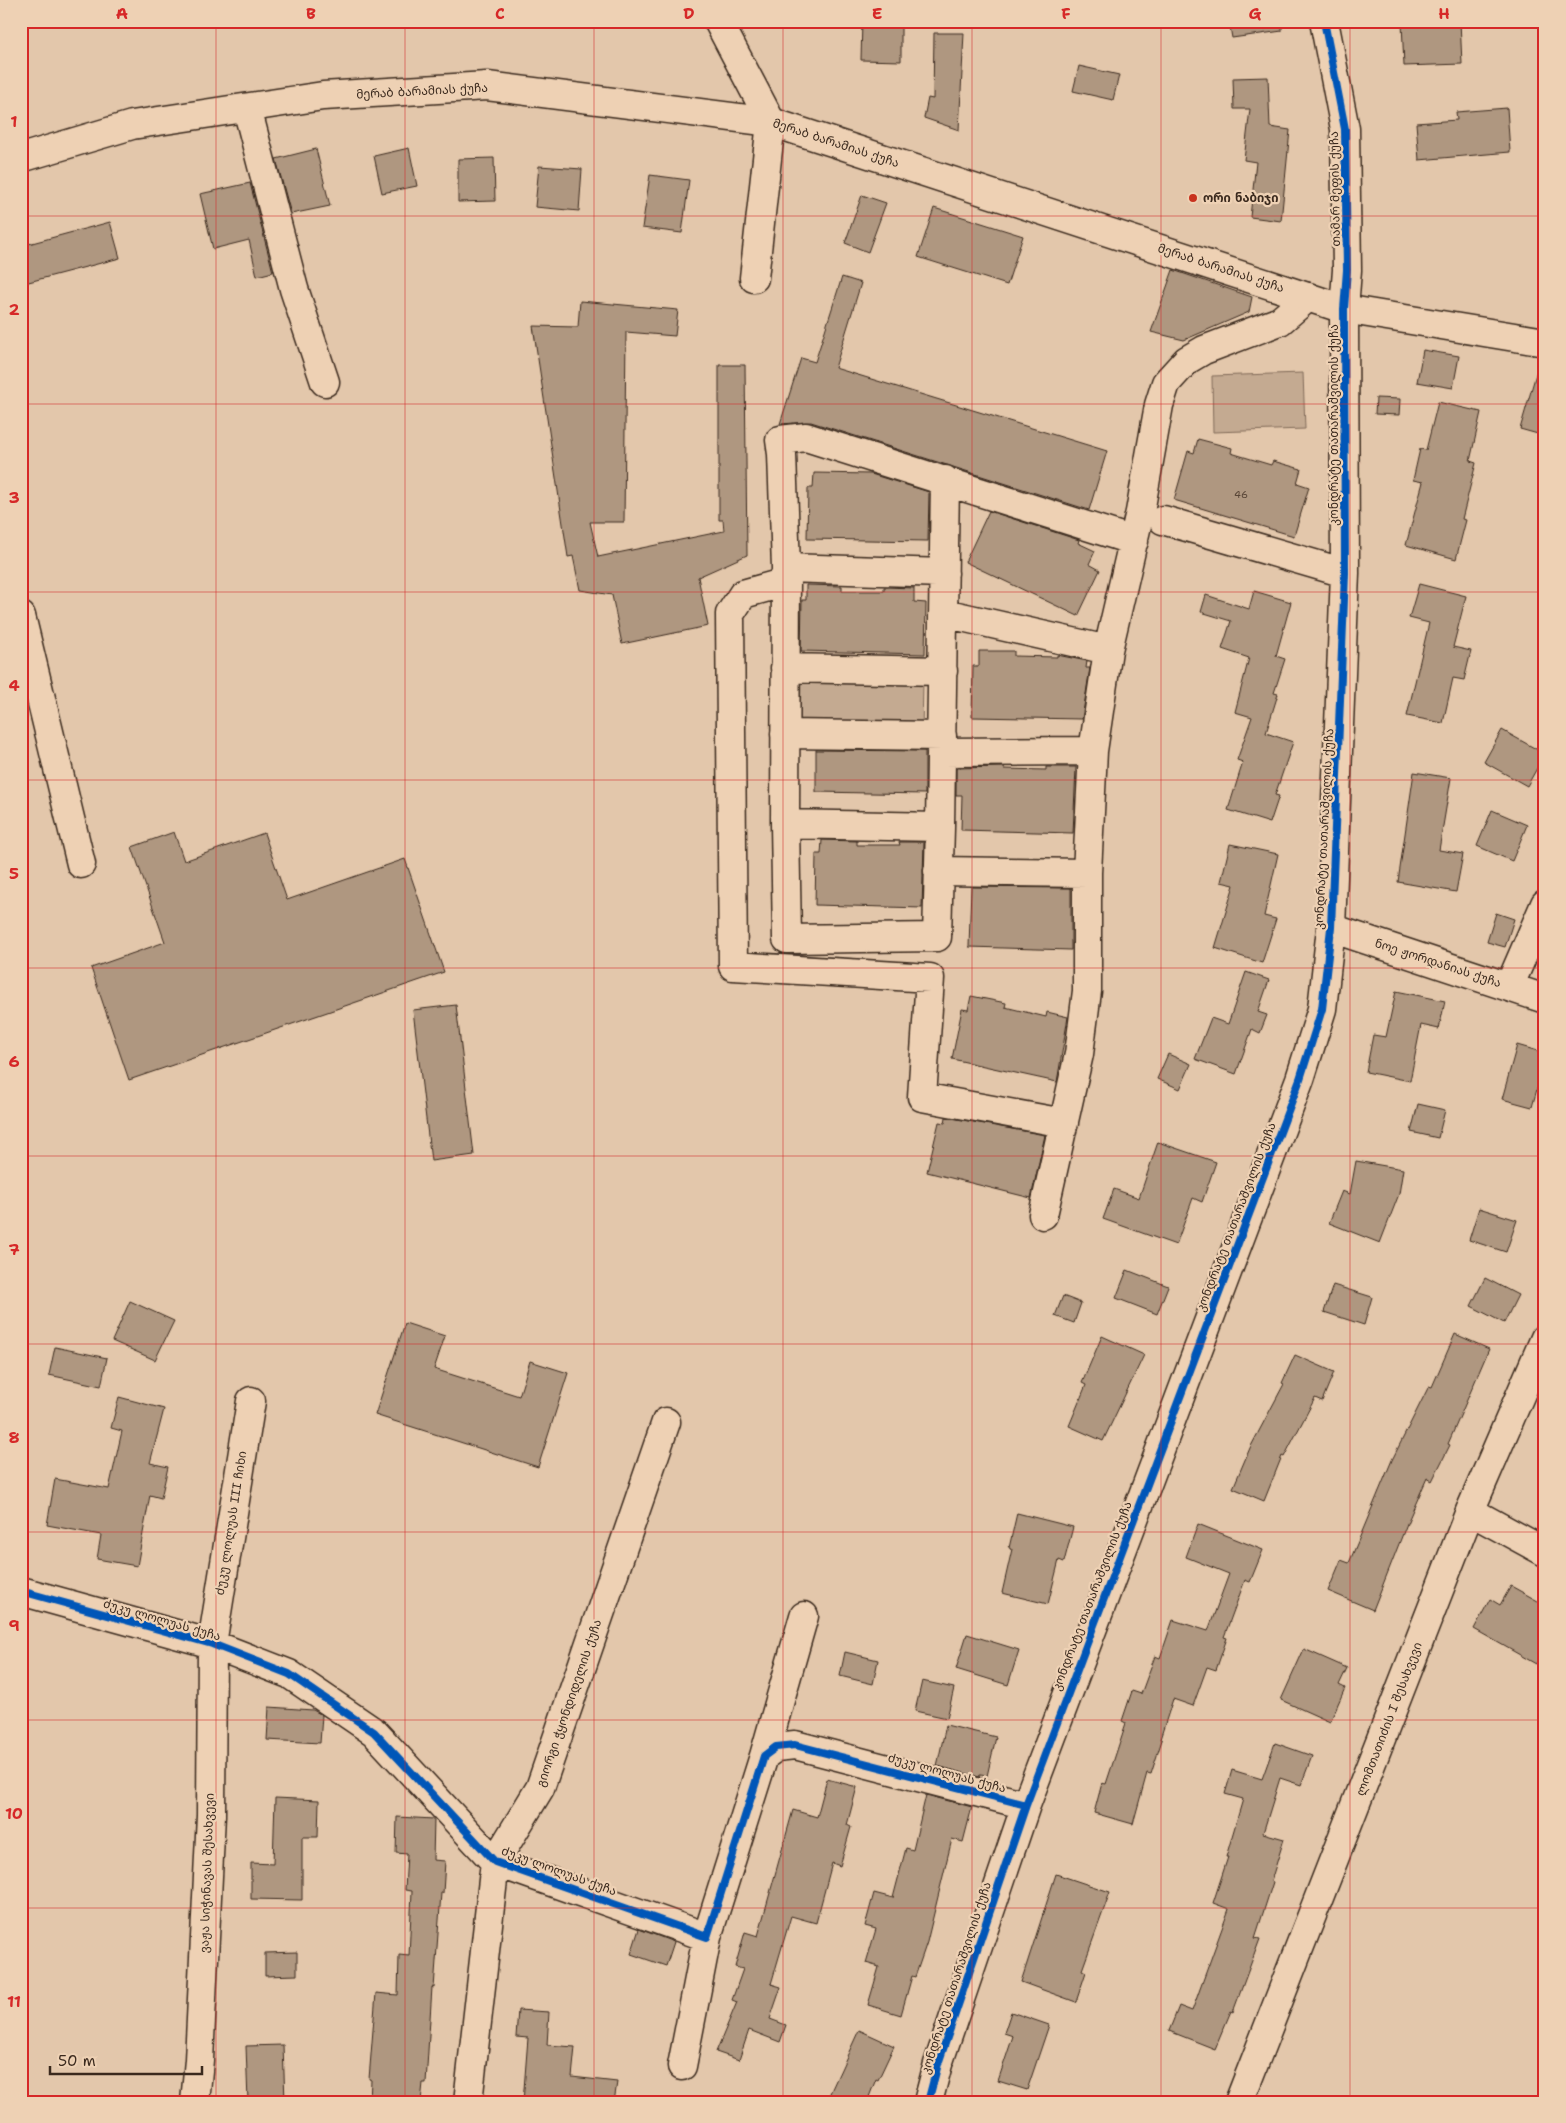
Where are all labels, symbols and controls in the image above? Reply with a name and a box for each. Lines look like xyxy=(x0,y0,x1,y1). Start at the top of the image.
text: A xyxy=(116,3,128,24)
text: B xyxy=(306,3,316,24)
text: C xyxy=(495,3,505,24)
text: D xyxy=(683,3,695,24)
text: E xyxy=(872,3,882,24)
text: F xyxy=(1061,3,1071,24)
text: G xyxy=(1249,3,1262,24)
text: H xyxy=(1438,3,1450,24)
street label: მერაბ ბარამიას ქუჩა xyxy=(356,80,488,102)
text: 1 xyxy=(10,111,18,132)
street label: მერაბ ბარამიას ქუჩა xyxy=(771,115,901,171)
street label: თამარ მეფის ქუჩა xyxy=(1326,131,1344,247)
place label: ორი ნაბიჯი xyxy=(1203,190,1278,206)
marker: ორი ნაბიჯი xyxy=(1187,192,1199,204)
street label: მერაბ ბარამიას ქუჩა xyxy=(1156,240,1286,296)
text: 2 xyxy=(8,299,20,320)
street label: კონდრატე თათარაშვილის ქუჩა xyxy=(1326,324,1342,526)
text: 3 xyxy=(8,487,20,508)
house number: 46 xyxy=(1234,488,1248,501)
text: 4 xyxy=(8,675,20,696)
street label: კონდრატე თათარაშვილის ქუჩა xyxy=(1311,728,1337,930)
text: 5 xyxy=(9,863,19,884)
street label: ნოე ჟორდანიას ქუჩა xyxy=(1373,935,1503,991)
text: 6 xyxy=(8,1051,20,1072)
street label: კონდრატე თათარაშვილის ქუჩა xyxy=(1192,1120,1280,1314)
text: 7 xyxy=(8,1239,20,1260)
text: 8 xyxy=(8,1427,20,1448)
street label: ძუკუ ლოლუას III ჩიხი xyxy=(212,1450,250,1596)
street label: კონდრატე თათარაშვილის ქუჩა xyxy=(1048,1499,1136,1693)
street label: ძუკუ ლოლუას ქუჩა xyxy=(101,1596,223,1644)
text: 9 xyxy=(8,1615,20,1636)
street label: გიორგი ჭყონდიდელის ქუჩა xyxy=(533,1617,605,1789)
street label: ლომთათიძის I შესახვევი xyxy=(1352,1640,1426,1798)
street label: ძუკუ ლოლუას ქუჩა xyxy=(886,1750,1008,1796)
street label: ვაჟა სიჭინავას შესახვევი xyxy=(196,1793,218,1953)
text: 10 xyxy=(5,1803,23,1824)
street label: ძუკუ ლოლუას ქუჩა xyxy=(499,1843,619,1899)
street label: კონდრატე თათარაშვილის ქუჩა xyxy=(917,1880,995,2076)
text: 11 xyxy=(7,1991,21,2012)
scale bar xyxy=(50,2043,202,2075)
text: 50 m xyxy=(58,2051,96,2071)

